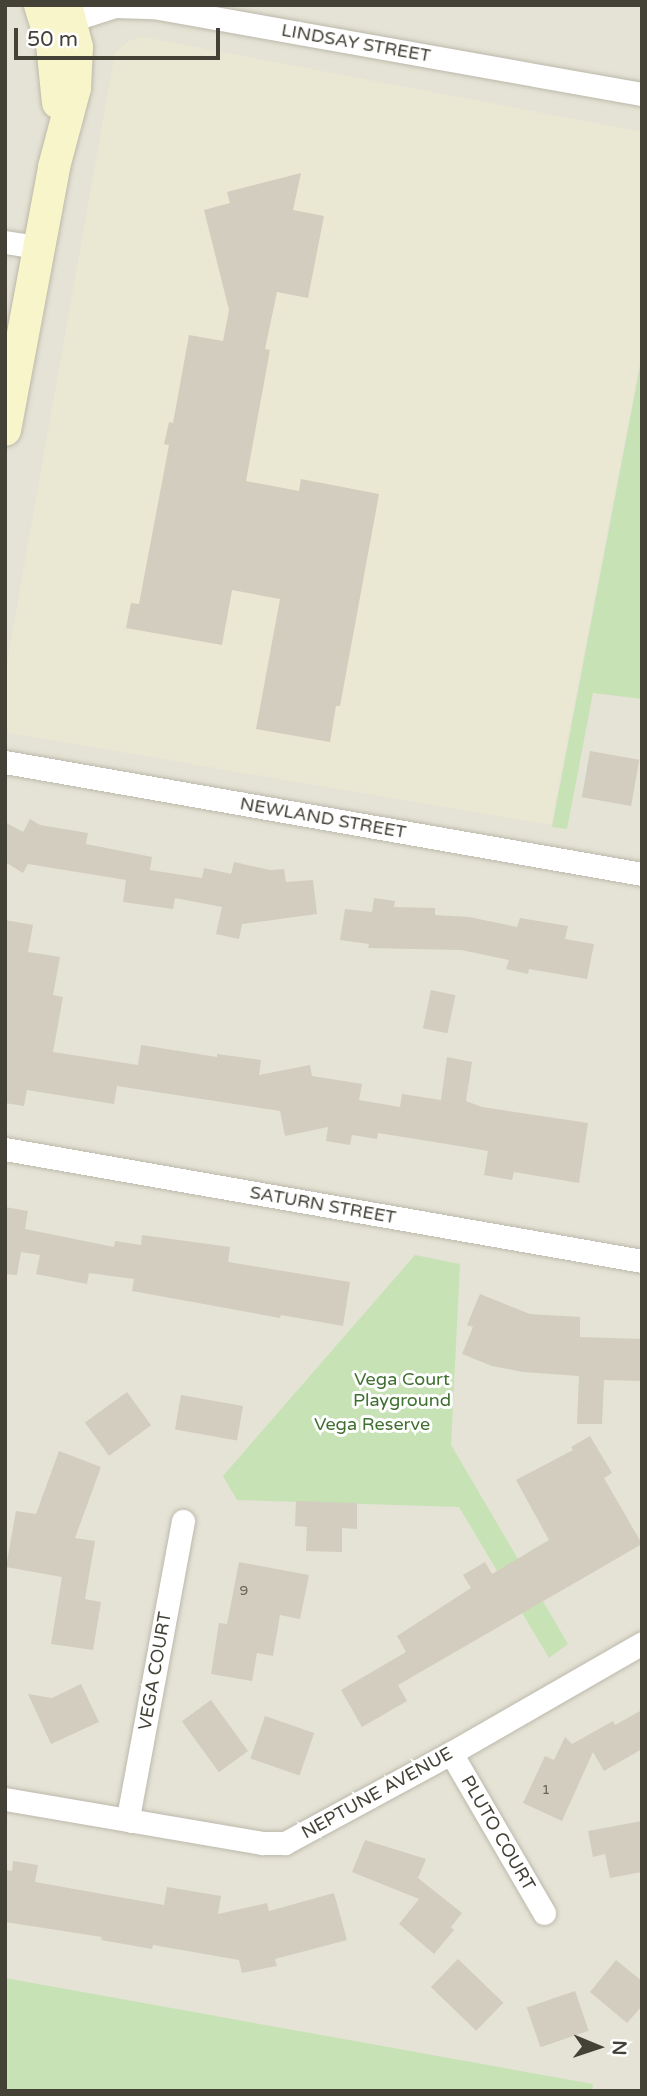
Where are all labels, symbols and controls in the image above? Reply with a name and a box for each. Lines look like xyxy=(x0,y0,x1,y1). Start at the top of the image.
scale bar xyxy=(18,14,224,58)
street label: LINDSAY STREET xyxy=(280,19,432,67)
text: 50 m xyxy=(27,27,78,52)
street label: NEWLAND STREET xyxy=(238,793,408,843)
street label: SATURN STREET xyxy=(248,1182,398,1228)
park label: Vega Court Playground xyxy=(353,1369,451,1412)
park label: Vega Reserve xyxy=(314,1413,430,1435)
house number: 9 xyxy=(240,1583,248,1599)
street label: VEGA COURT xyxy=(134,1610,176,1732)
street label: NEPTUNE AVENUE xyxy=(298,1742,456,1844)
street label: PLUTO COURT xyxy=(456,1771,540,1895)
house number: 1 xyxy=(542,1782,550,1798)
north arrow xyxy=(563,2012,633,2082)
text: N xyxy=(608,2040,630,2056)

